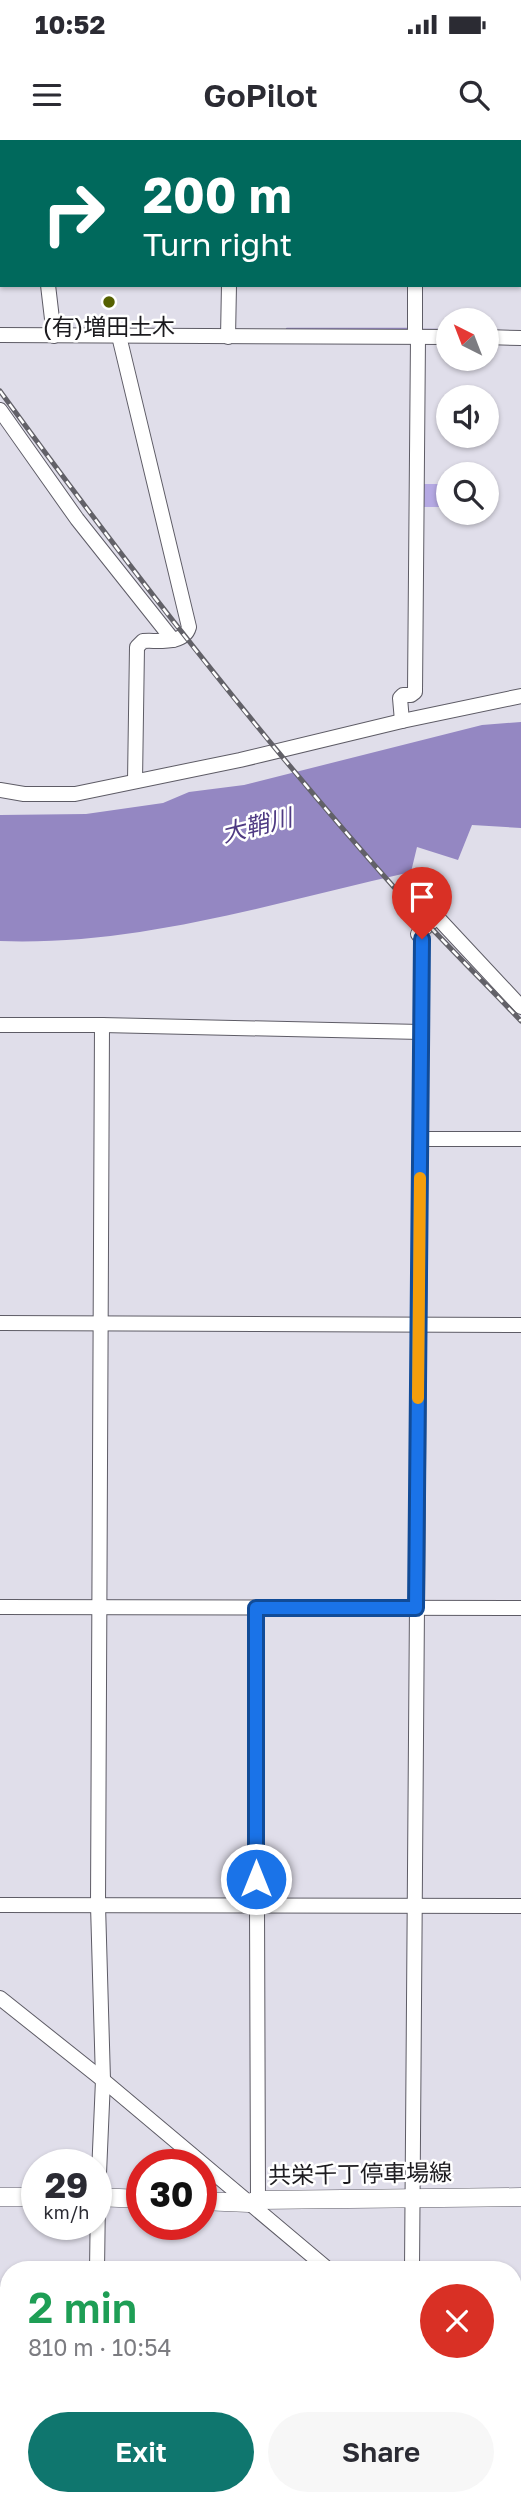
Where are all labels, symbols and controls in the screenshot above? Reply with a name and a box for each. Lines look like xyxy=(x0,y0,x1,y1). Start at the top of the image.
text: 10:52 xyxy=(35,9,105,40)
icon: menu xyxy=(28,76,66,114)
text: GoPilot xyxy=(203,76,318,114)
icon: search xyxy=(455,76,493,114)
text: 200 m xyxy=(143,165,292,224)
icon: right xyxy=(28,168,119,259)
text: Turn right xyxy=(143,225,292,263)
marker: (有)増田土木 xyxy=(101,294,117,310)
north arrow xyxy=(436,308,499,371)
map controls xyxy=(436,308,499,525)
place label: (有)増田土木 xyxy=(43,312,175,340)
button: sound xyxy=(436,385,499,448)
button: search xyxy=(436,462,499,525)
water label: 大鞘川 xyxy=(218,801,298,847)
pin xyxy=(392,867,452,939)
icon: arrive xyxy=(403,878,441,916)
position arrow xyxy=(219,1842,293,1916)
speed limit sign: 30 xyxy=(126,2149,217,2240)
street label: 共栄千丁停車場線 xyxy=(268,2157,452,2189)
text: 29 xyxy=(45,2164,88,2206)
text: km/h xyxy=(44,2201,89,2223)
text: 2 min xyxy=(28,2282,137,2332)
button: close xyxy=(420,2284,494,2358)
text: 810 m · 10:54 xyxy=(28,2333,172,2361)
button: Exit xyxy=(28,2412,254,2492)
button: Share xyxy=(268,2412,494,2492)

